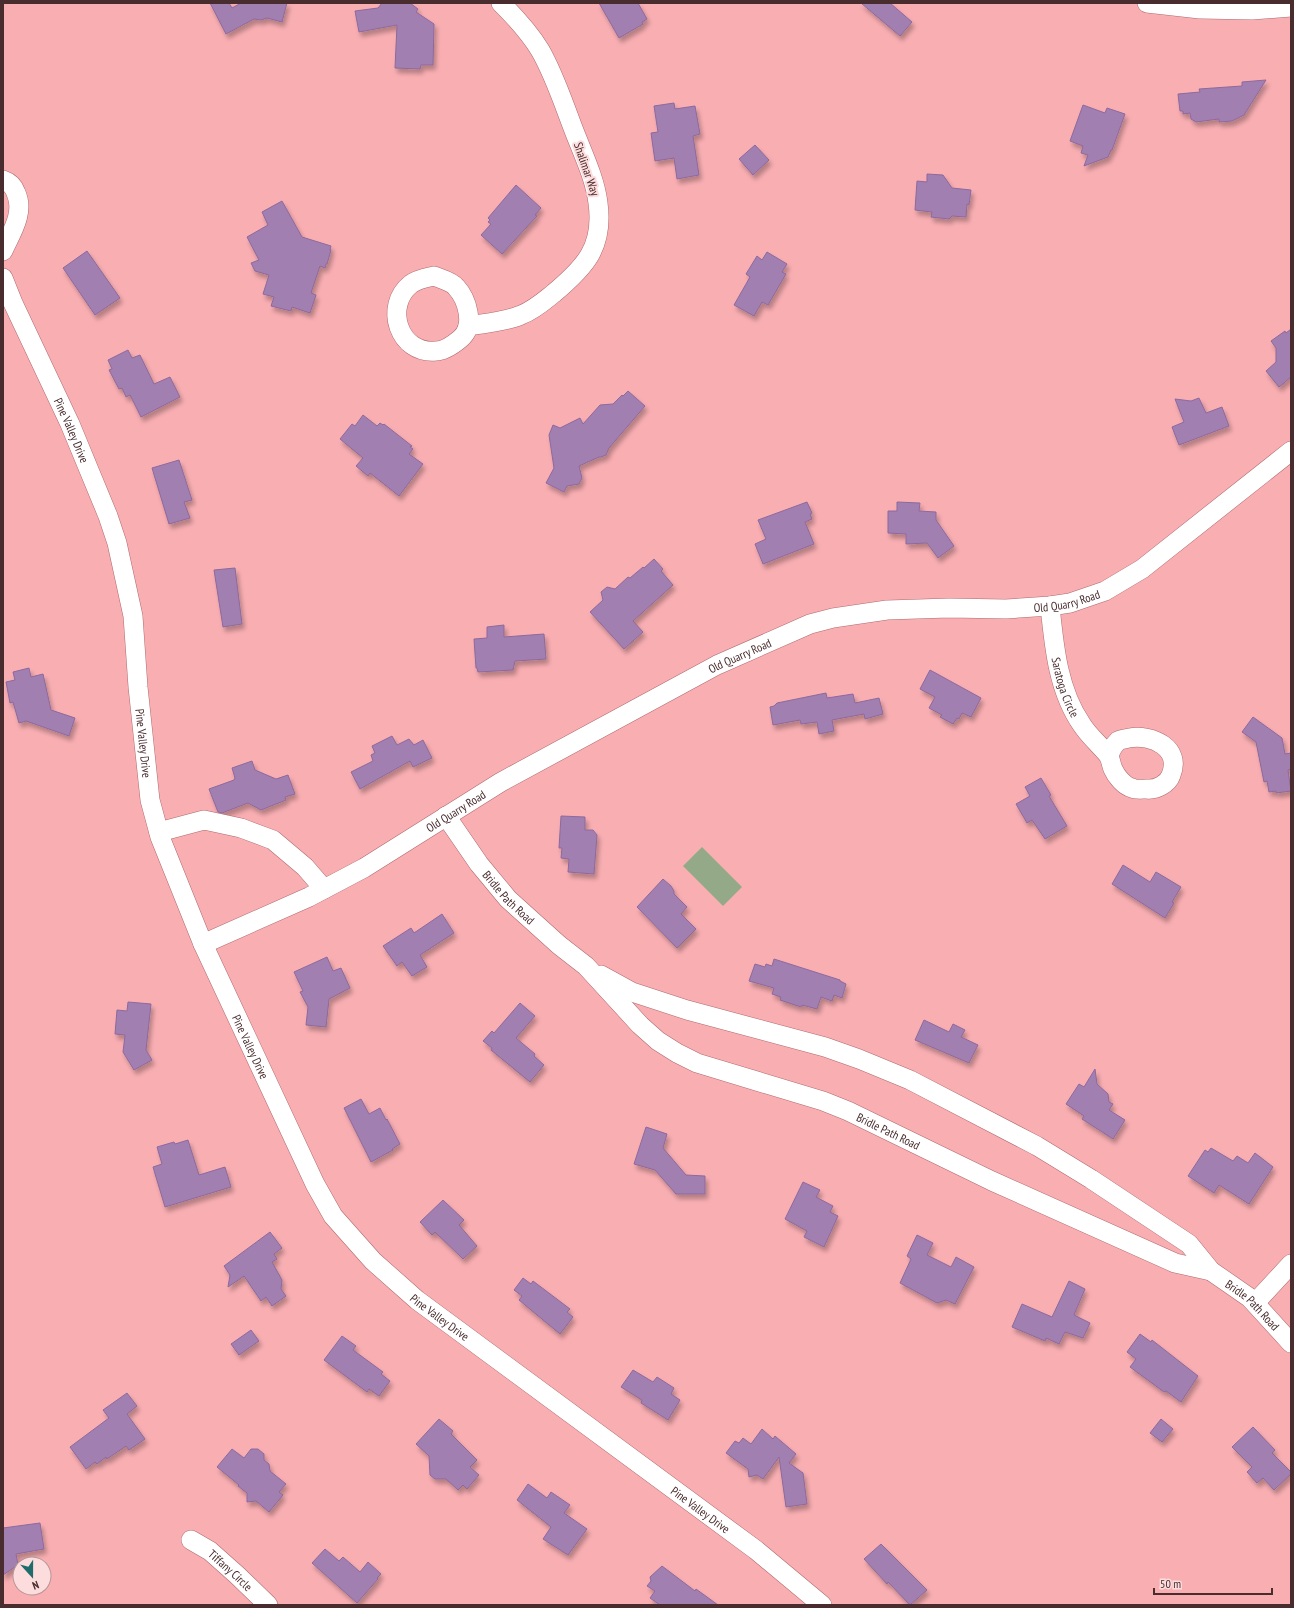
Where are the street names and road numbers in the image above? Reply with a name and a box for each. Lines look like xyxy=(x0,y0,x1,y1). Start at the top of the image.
street label: Shalimar Way xyxy=(571,140,603,198)
street label: Pine Valley Drive xyxy=(51,395,93,465)
street label: Old Quarry Road xyxy=(1033,586,1102,615)
street label: Old Quarry Road xyxy=(705,635,773,676)
street label: Saratoga Circle xyxy=(1049,656,1083,720)
street label: Pine Valley Drive xyxy=(133,708,155,778)
street label: Old Quarry Road xyxy=(423,786,488,835)
street label: Bridle Path Road xyxy=(480,867,538,927)
street label: Pine Valley Drive xyxy=(229,1012,272,1081)
street label: Bridle Path Road xyxy=(854,1109,923,1152)
street label: Bridle Path Road xyxy=(1223,1276,1283,1333)
street label: Pine Valley Drive xyxy=(407,1290,472,1344)
street label: Pine Valley Drive xyxy=(668,1483,733,1536)
street label: Tiffany Circle xyxy=(206,1546,256,1594)

